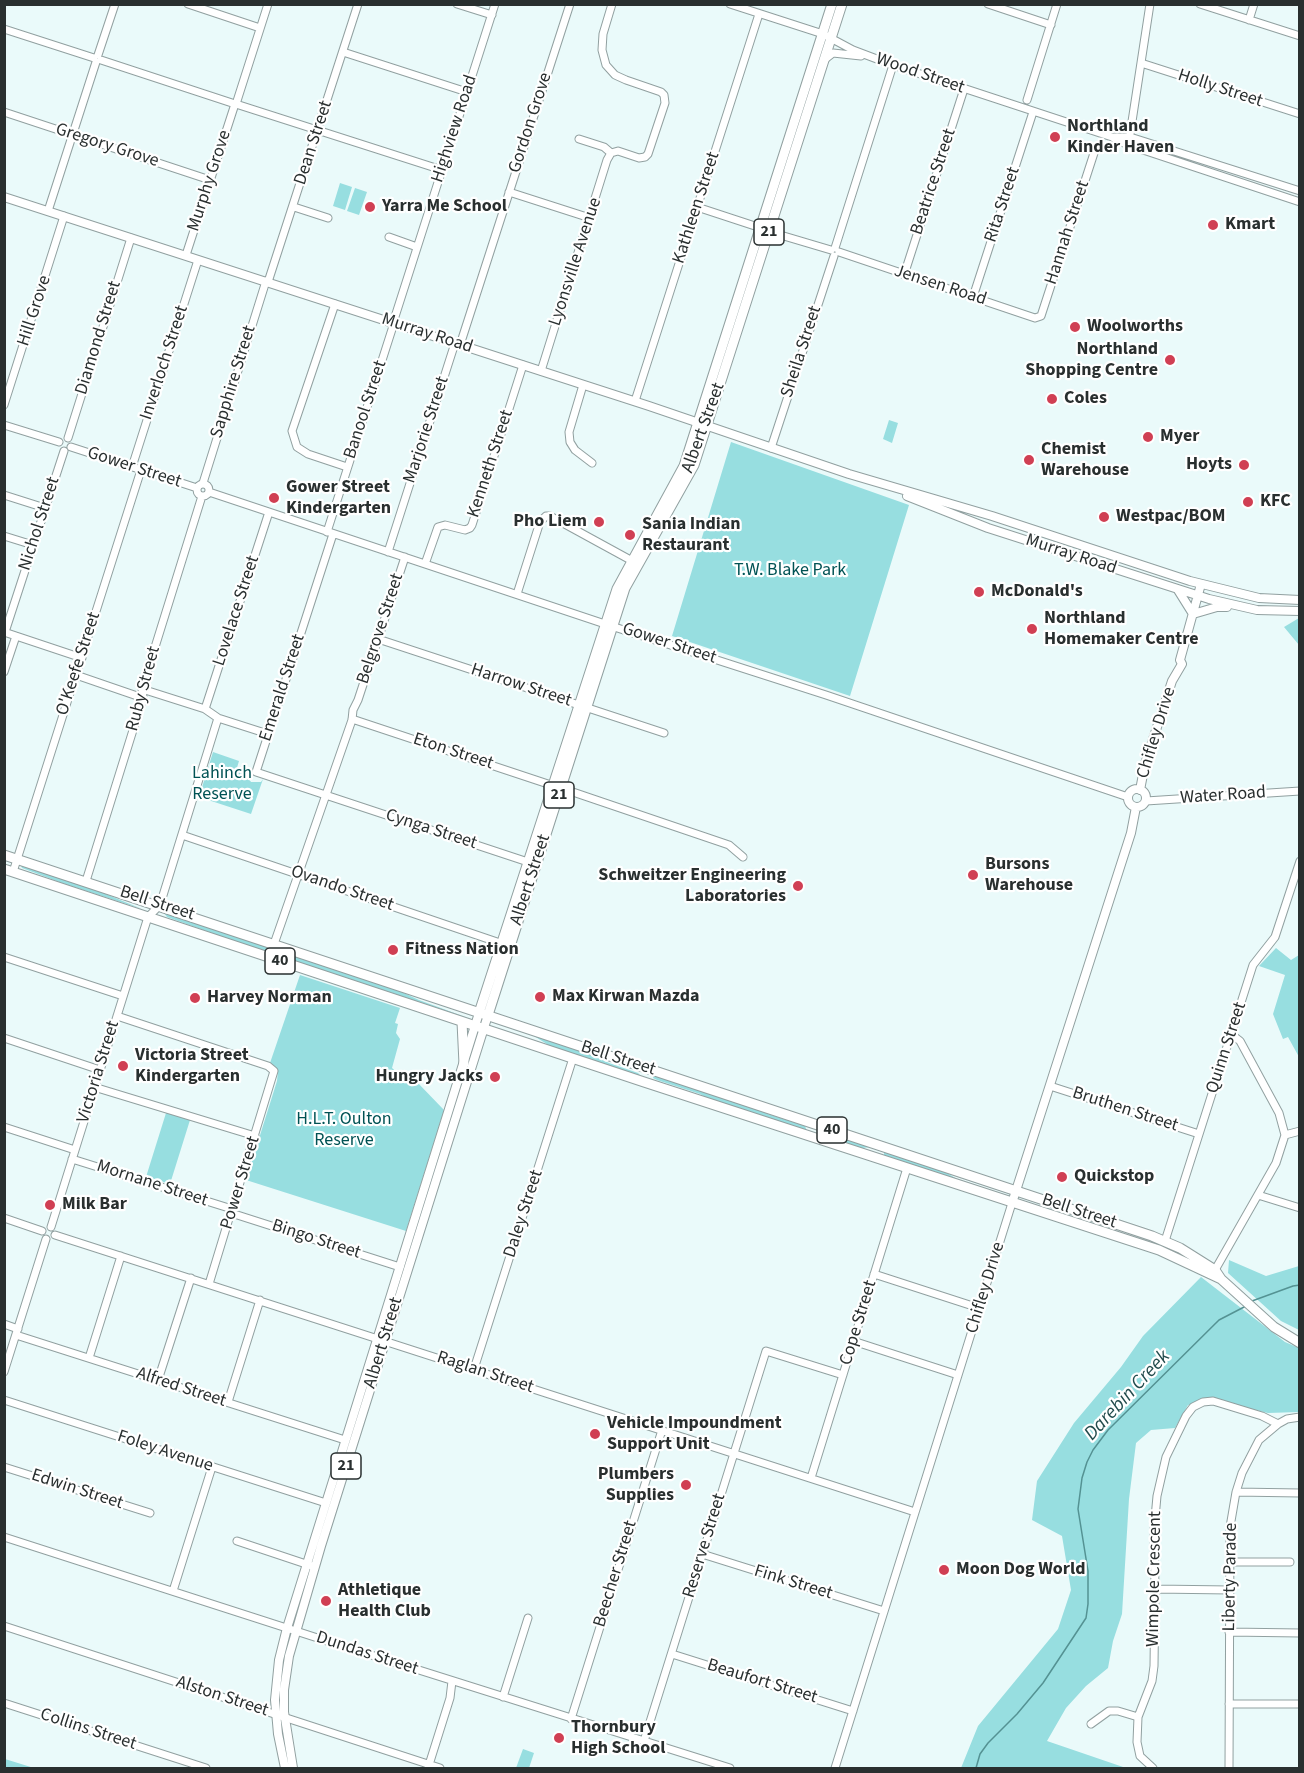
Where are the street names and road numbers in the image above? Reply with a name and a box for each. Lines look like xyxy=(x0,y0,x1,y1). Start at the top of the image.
street label: Wood Street xyxy=(873,49,967,99)
street label: Holly Street xyxy=(1175,65,1265,113)
street label: Gordon Grove xyxy=(505,70,557,176)
street label: Highview Road xyxy=(427,72,483,186)
street label: Dean Street xyxy=(290,98,338,188)
street label: Gregory Grove xyxy=(53,119,161,173)
street label: Beatrice Street xyxy=(907,126,961,238)
street label: Murphy Grove xyxy=(183,128,237,234)
street label: Kathleen Street xyxy=(669,149,725,267)
street label: Rita Street xyxy=(981,165,1025,245)
street label: Hannah Street xyxy=(1041,178,1095,288)
street label: Lyonsville Avenue xyxy=(545,195,607,329)
road number: 21 xyxy=(754,219,784,245)
street label: Jensen Road xyxy=(891,261,989,311)
street label: Hill Grove xyxy=(13,273,57,349)
street label: Diamond Street xyxy=(71,279,127,397)
street label: Inverloch Street xyxy=(136,303,194,423)
street label: Sheila Street xyxy=(777,303,827,401)
street label: Murray Road xyxy=(379,309,475,359)
street label: Sapphire Street xyxy=(207,323,261,441)
street label: Banool Street xyxy=(340,358,392,462)
street label: Marjorie Street xyxy=(400,374,454,486)
street label: Albert Street xyxy=(678,380,730,476)
street label: Kenneth Street xyxy=(463,407,519,521)
street label: Gower Street xyxy=(84,443,184,493)
street label: Nichol Street xyxy=(15,474,65,574)
street label: Murray Road xyxy=(1023,530,1119,580)
street label: Lovelace Street xyxy=(209,553,265,669)
street label: Belgrove Street xyxy=(353,571,409,687)
street label: O'Keefe Street xyxy=(52,610,106,718)
street label: Gower Street xyxy=(619,619,719,669)
street label: Emerald Street xyxy=(256,632,310,744)
street label: Ruby Street xyxy=(122,644,166,734)
street label: Harrow Street xyxy=(468,660,574,712)
street label: Chifley Drive xyxy=(1133,685,1181,781)
street label: Eton Street xyxy=(410,729,496,775)
road number: 21 xyxy=(544,782,574,808)
street label: Water Road xyxy=(1179,782,1267,810)
street label: Cynga Street xyxy=(383,805,479,855)
street label: Albert Street xyxy=(506,832,556,928)
street label: Ovando Street xyxy=(288,861,396,917)
street label: Bell Street xyxy=(117,882,197,926)
road number: 40 xyxy=(265,948,295,974)
street label: Quinn Street xyxy=(1202,1000,1252,1096)
street label: Victoria Street xyxy=(73,1018,125,1126)
street label: Bell Street xyxy=(578,1037,658,1081)
street label: Bruthen Street xyxy=(1069,1083,1181,1137)
road number: 40 xyxy=(817,1117,847,1143)
street label: Power Street xyxy=(217,1134,265,1232)
street label: Mornane Street xyxy=(94,1156,210,1212)
street label: Daley Street xyxy=(500,1167,548,1261)
street label: Bell Street xyxy=(1039,1190,1119,1234)
street label: Bingo Street xyxy=(269,1215,363,1265)
street label: Chifley Drive xyxy=(962,1240,1010,1336)
street label: Cope Street xyxy=(836,1278,882,1368)
street label: Albert Street xyxy=(360,1295,408,1391)
street label: Raglan Street xyxy=(434,1347,536,1399)
street label: Alfred Street xyxy=(133,1363,229,1413)
street label: Foley Avenue xyxy=(114,1426,216,1478)
road number: 21 xyxy=(331,1453,361,1479)
street label: Edwin Street xyxy=(28,1465,126,1515)
street label: Reserve Street xyxy=(679,1491,731,1601)
street label: Wimpole Crescent xyxy=(1143,1511,1167,1647)
street label: Beecher Street xyxy=(590,1518,642,1630)
street label: Liberty Parade xyxy=(1219,1522,1243,1632)
street label: Fink Street xyxy=(751,1561,835,1605)
street label: Dundas Street xyxy=(313,1627,421,1681)
street label: Beaufort Street xyxy=(704,1655,820,1709)
street label: Alston Street xyxy=(173,1672,271,1722)
street label: Collins Street xyxy=(37,1704,139,1756)

